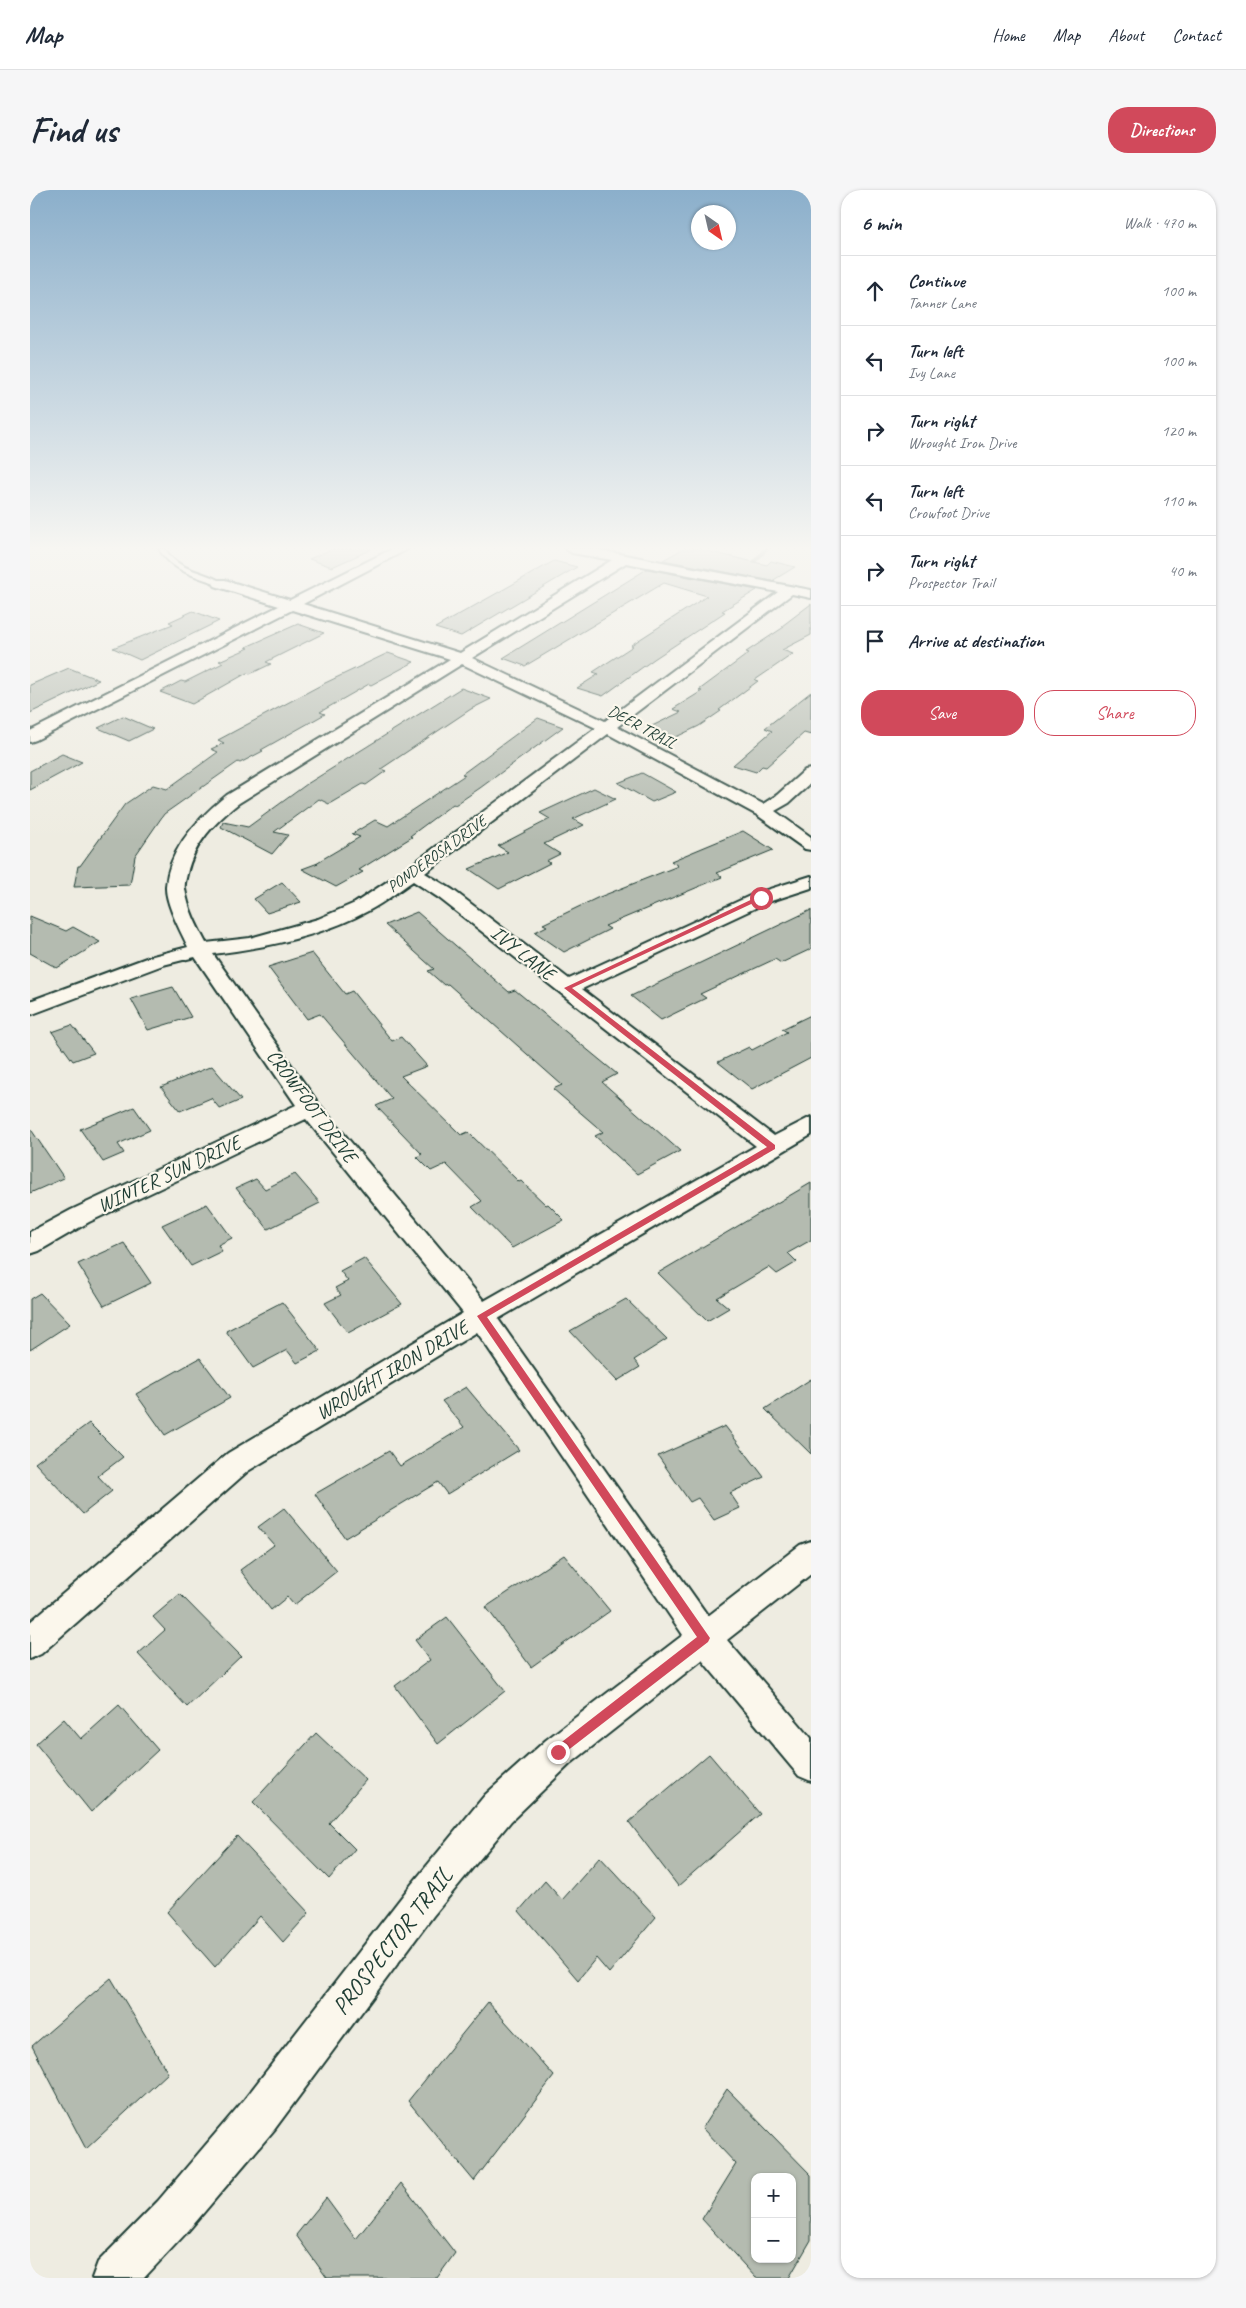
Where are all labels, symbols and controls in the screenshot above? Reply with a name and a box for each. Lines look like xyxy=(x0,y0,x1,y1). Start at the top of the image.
text: Map xyxy=(25,20,62,50)
text: Home xyxy=(992,24,1025,46)
text: Map xyxy=(1053,24,1080,46)
text: About xyxy=(1108,24,1144,46)
text: Contact xyxy=(1172,24,1221,46)
button: Directions xyxy=(1108,107,1216,153)
text: Find us xyxy=(30,108,117,153)
north arrow xyxy=(691,205,736,250)
text: 6 min xyxy=(861,210,902,236)
text: Walk · 470 m xyxy=(1124,213,1196,233)
text: Continue xyxy=(908,269,965,293)
icon: ahead xyxy=(861,277,889,305)
text: 100 m xyxy=(1162,281,1196,301)
text: Tanner Lane xyxy=(908,293,976,313)
text: Turn left xyxy=(908,339,963,363)
icon: left xyxy=(861,347,889,375)
text: 100 m xyxy=(1162,351,1196,371)
text: Ivy Lane xyxy=(908,363,955,383)
text: Turn right xyxy=(908,409,975,433)
icon: right xyxy=(861,417,889,445)
text: 120 m xyxy=(1162,421,1196,441)
text: Wrought Iron Drive xyxy=(908,433,1017,453)
text: Turn left xyxy=(908,479,963,503)
icon: left xyxy=(861,487,889,515)
text: 110 m xyxy=(1162,491,1196,511)
text: Crowfoot Drive xyxy=(908,503,989,523)
text: Turn right xyxy=(908,549,975,573)
icon: right xyxy=(861,557,889,585)
text: 40 m xyxy=(1169,561,1196,581)
text: Prospector Trail xyxy=(908,573,994,593)
icon: arrive xyxy=(861,627,889,655)
text: Arrive at destination xyxy=(908,629,1044,653)
button: Save xyxy=(861,690,1024,736)
button: Share xyxy=(1034,690,1196,736)
street label: DEER TRAIL xyxy=(604,701,680,753)
street label: PONDEROSA DRIVE xyxy=(383,810,492,897)
route start xyxy=(750,887,773,910)
street label: IVY LANE xyxy=(486,920,563,988)
street label: CROWFOOT DRIVE xyxy=(261,1044,365,1170)
street label: WINTER SUN DRIVE xyxy=(94,1129,247,1218)
street label: WROUGHT IRON DRIVE xyxy=(311,1313,475,1425)
route end xyxy=(547,1741,570,1764)
street label: PROSPECTOR TRAIL xyxy=(325,1861,459,2020)
map controls xyxy=(751,2173,796,2263)
button: + xyxy=(751,2173,796,2218)
button: − xyxy=(751,2218,796,2263)

